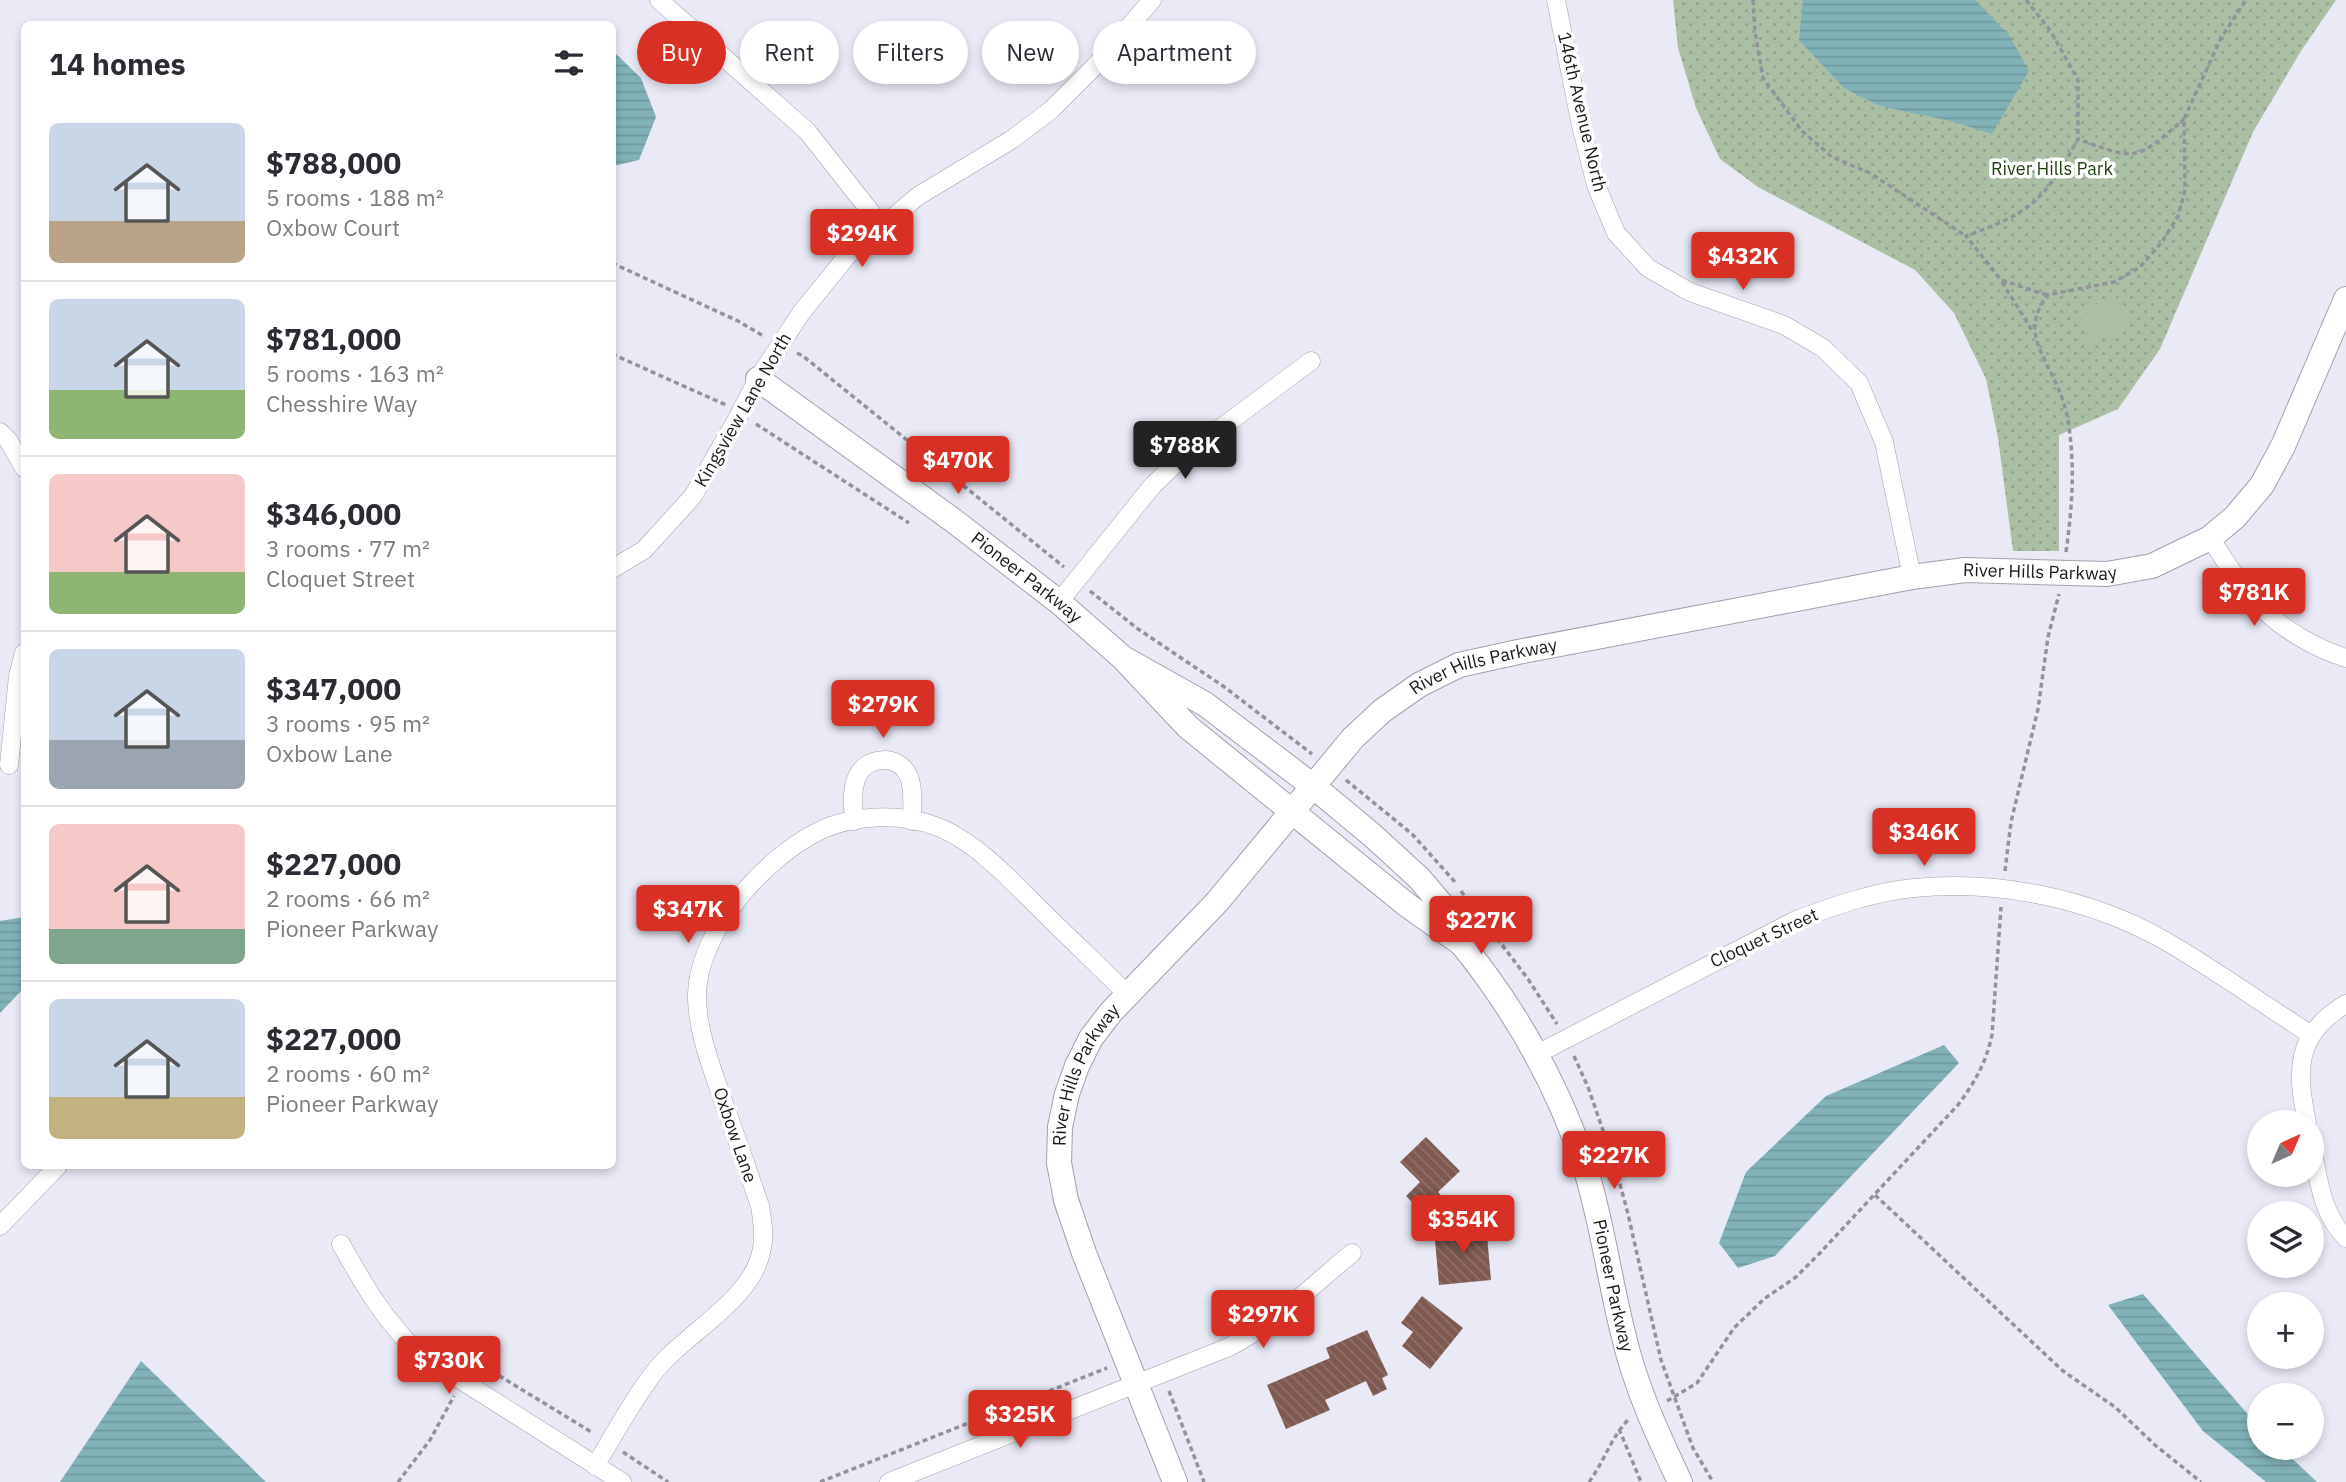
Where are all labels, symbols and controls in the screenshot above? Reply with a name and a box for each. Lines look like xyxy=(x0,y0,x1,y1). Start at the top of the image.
chip: Buy xyxy=(637,21,726,84)
chip: Rent xyxy=(740,21,839,84)
chip: Filters xyxy=(853,21,968,84)
chip: New xyxy=(982,21,1079,84)
chip: Apartment xyxy=(1093,21,1256,84)
street label: 146th Avenue North xyxy=(1553,30,1612,194)
text: 14 homes xyxy=(49,44,186,83)
icon: filters xyxy=(550,44,588,82)
text: $788,000 xyxy=(266,143,401,182)
icon: home xyxy=(105,151,189,235)
park label: River Hills Park xyxy=(1991,157,2113,180)
text: 5 rooms · 188 m² xyxy=(266,182,444,212)
pin: $294K xyxy=(813,210,911,269)
text: Oxbow Court xyxy=(266,212,400,242)
text: $294K xyxy=(826,217,898,247)
pin: $432K xyxy=(1694,232,1792,292)
text: $432K xyxy=(1707,240,1779,270)
text: $781,000 xyxy=(266,319,401,358)
icon: home xyxy=(105,327,189,411)
street label: Kingsview Lane North xyxy=(689,328,796,491)
text: 5 rooms · 163 m² xyxy=(266,358,444,388)
text: Chesshire Way xyxy=(266,388,417,418)
pin: $788K xyxy=(1136,421,1234,481)
text: $788K xyxy=(1149,429,1221,459)
pin: $470K xyxy=(909,436,1007,496)
text: $470K xyxy=(922,444,994,474)
text: $346,000 xyxy=(266,494,401,533)
icon: home xyxy=(105,502,189,586)
street label: Pioneer Parkway xyxy=(967,526,1087,628)
text: 3 rooms · 77 m² xyxy=(266,533,430,563)
street label: River Hills Parkway xyxy=(1963,558,2119,585)
text: Cloquet Street xyxy=(266,563,415,593)
pin: $781K xyxy=(2205,568,2303,628)
text: $781K xyxy=(2218,576,2290,606)
street label: River Hills Parkway xyxy=(1404,633,1559,699)
text: $347,000 xyxy=(266,669,401,708)
icon: home xyxy=(105,677,189,761)
pin: $279K xyxy=(834,680,932,740)
text: $279K xyxy=(847,688,919,718)
text: 3 rooms · 95 m² xyxy=(266,708,430,738)
text: Oxbow Lane xyxy=(266,738,393,768)
pin: $346K xyxy=(1875,808,1973,868)
text: $346K xyxy=(1888,816,1960,846)
text: $227,000 xyxy=(266,844,401,883)
icon: home xyxy=(105,852,189,936)
text: 2 rooms · 66 m² xyxy=(266,883,430,913)
pin: $347K xyxy=(639,886,737,945)
text: $347K xyxy=(652,893,724,923)
pin: $227K xyxy=(1432,897,1530,956)
street label: Cloquet Street xyxy=(1706,902,1822,973)
text: $227K xyxy=(1445,904,1517,934)
text: Pioneer Parkway xyxy=(266,913,438,943)
street label: River Hills Parkway xyxy=(1047,998,1124,1146)
text: $227,000 xyxy=(266,1019,401,1058)
icon: home xyxy=(105,1027,189,1111)
text: 2 rooms · 60 m² xyxy=(266,1058,430,1088)
street label: Oxbow Lane xyxy=(708,1084,763,1186)
text: Pioneer Parkway xyxy=(266,1088,438,1118)
north arrow xyxy=(2247,1110,2324,1186)
map controls xyxy=(2247,1110,2324,1460)
pin: $227K xyxy=(1565,1132,1663,1191)
text: $227K xyxy=(1578,1139,1650,1169)
pin: $354K xyxy=(1414,1196,1512,1255)
button: layers xyxy=(2247,1201,2324,1278)
text: $354K xyxy=(1427,1203,1499,1233)
street label: Pioneer Parkway xyxy=(1588,1217,1639,1354)
pin: $297K xyxy=(1214,1290,1312,1350)
button: + xyxy=(2247,1292,2324,1369)
text: $297K xyxy=(1227,1298,1299,1328)
pin: $730K xyxy=(400,1336,498,1396)
text: $730K xyxy=(413,1344,485,1374)
button: − xyxy=(2247,1383,2324,1460)
pin: $325K xyxy=(971,1390,1069,1450)
text: $325K xyxy=(984,1398,1056,1428)

